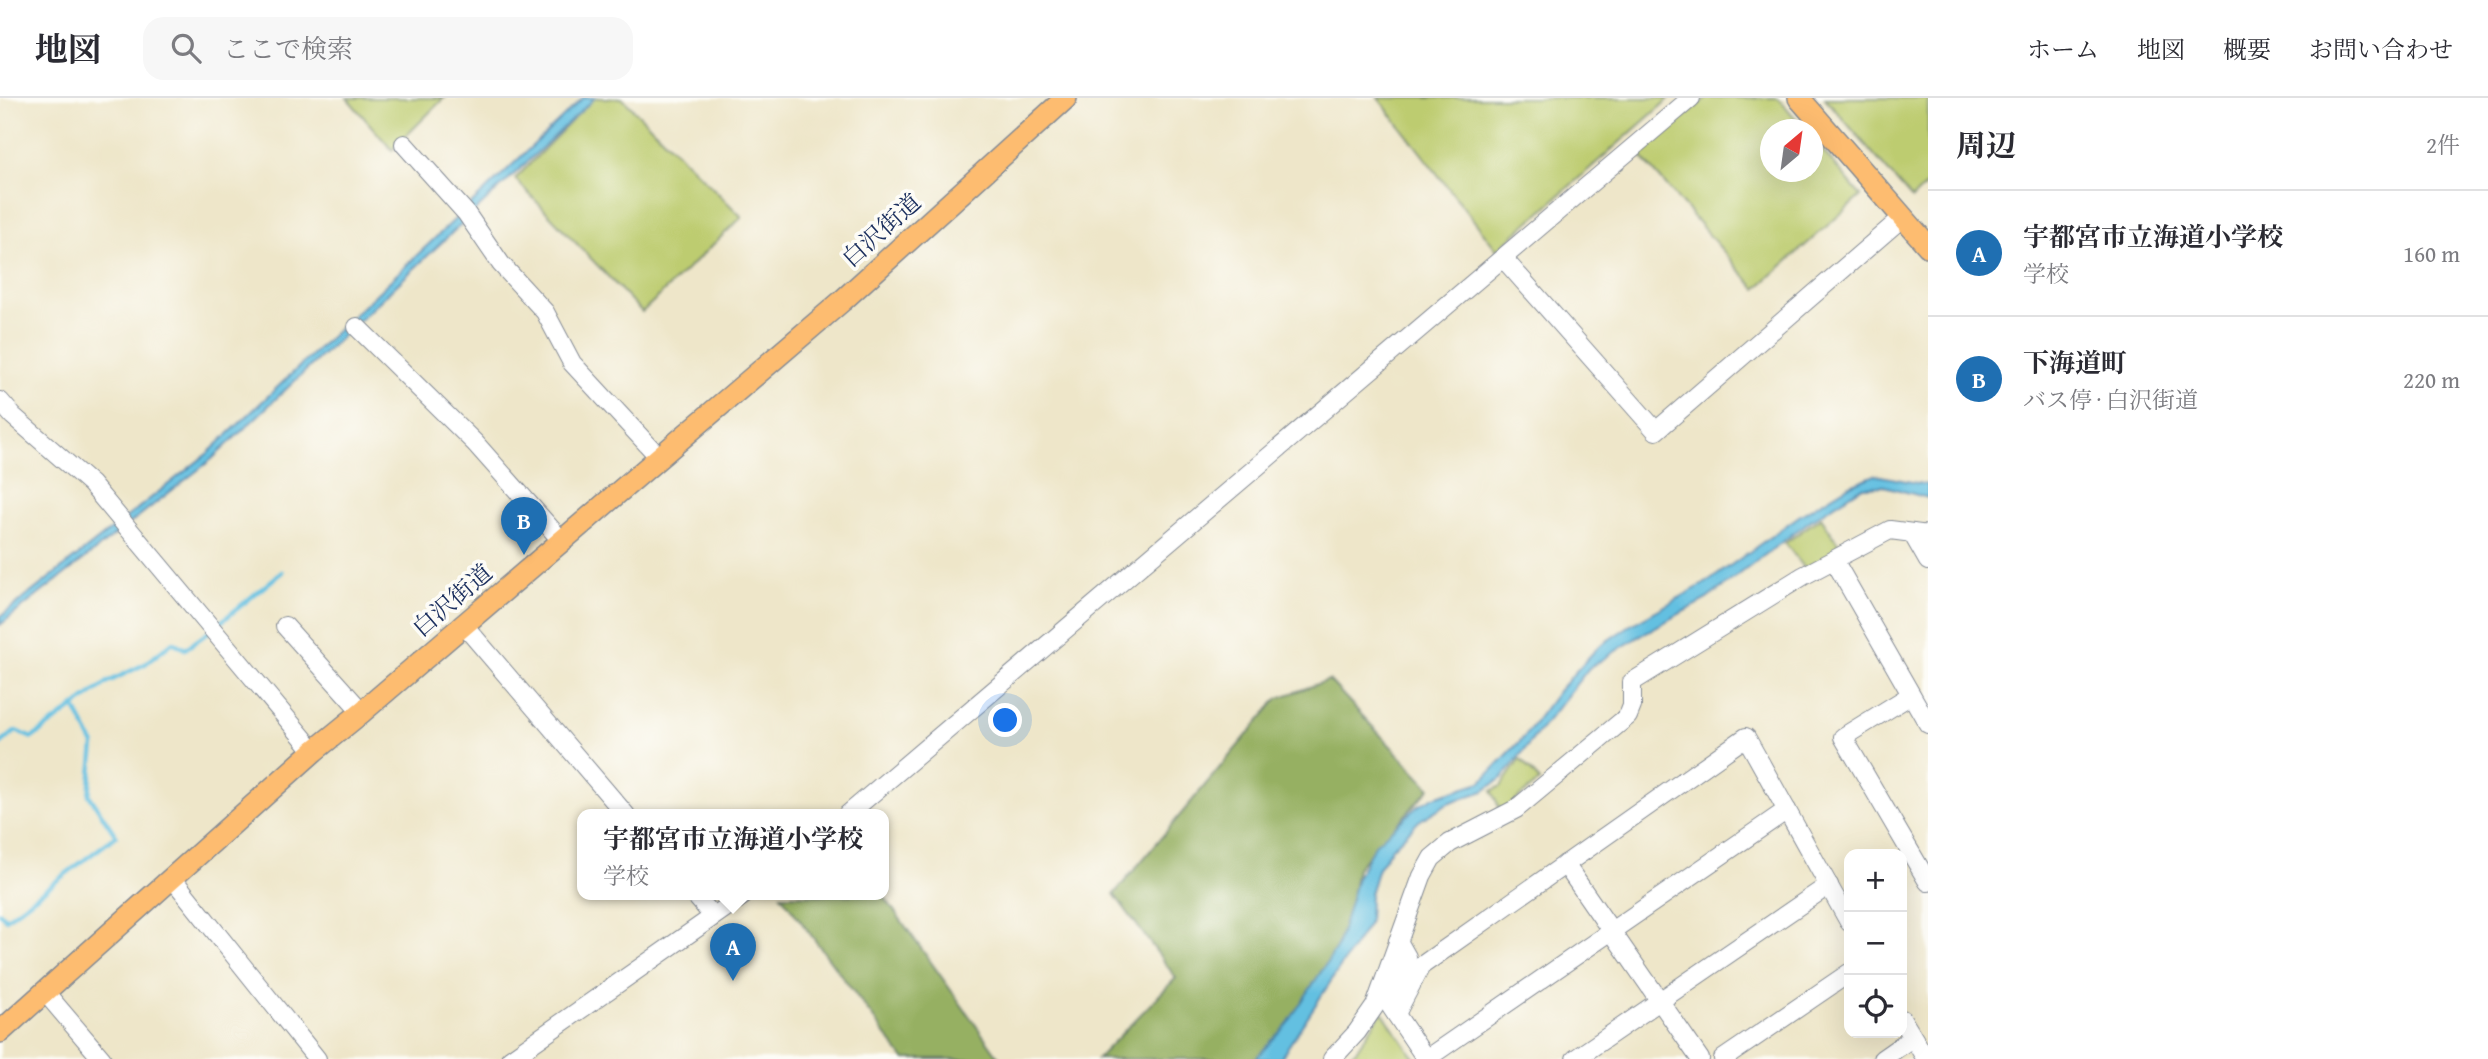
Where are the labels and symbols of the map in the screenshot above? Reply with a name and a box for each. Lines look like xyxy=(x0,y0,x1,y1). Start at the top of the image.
north arrow xyxy=(1760,119,1823,182)
street label: 白沢街道 xyxy=(834,185,928,275)
pin: B xyxy=(501,497,547,555)
street label: 白沢街道 xyxy=(404,555,500,645)
your location xyxy=(988,703,1022,737)
pin: A xyxy=(710,923,756,981)

